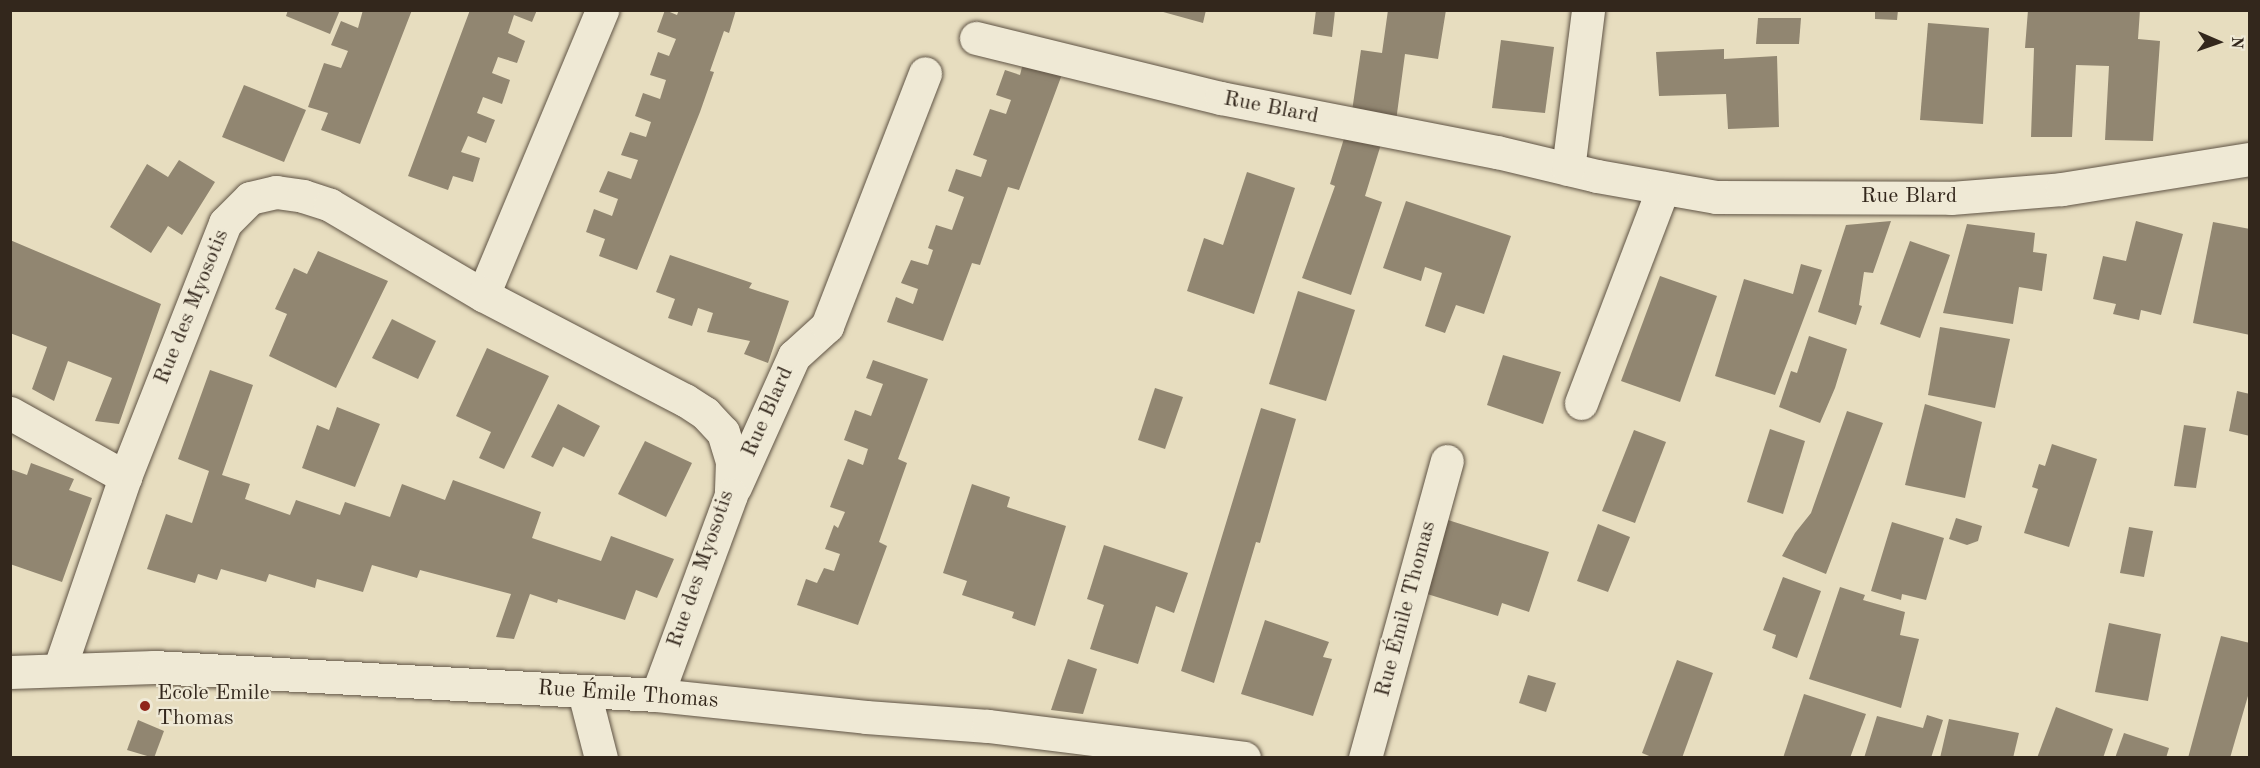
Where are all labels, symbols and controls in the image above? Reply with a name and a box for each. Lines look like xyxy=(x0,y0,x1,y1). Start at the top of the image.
north arrow xyxy=(2188,12,2248,72)
text: N xyxy=(2228,36,2244,49)
street label: Rue Blard xyxy=(1221,86,1321,130)
street label: Rue Blard xyxy=(1861,184,1957,210)
street label: Rue des Myosotis xyxy=(149,226,235,388)
street label: Rue Blard xyxy=(736,363,800,461)
street label: Rue des Myosotis xyxy=(662,487,740,651)
street label: Rue Émile Thomas xyxy=(1370,518,1442,700)
street label: Rue Émile Thomas xyxy=(537,676,719,714)
place label: Ecole Emile Thomas xyxy=(157,680,270,732)
marker: Ecole Emile Thomas xyxy=(138,699,152,713)

